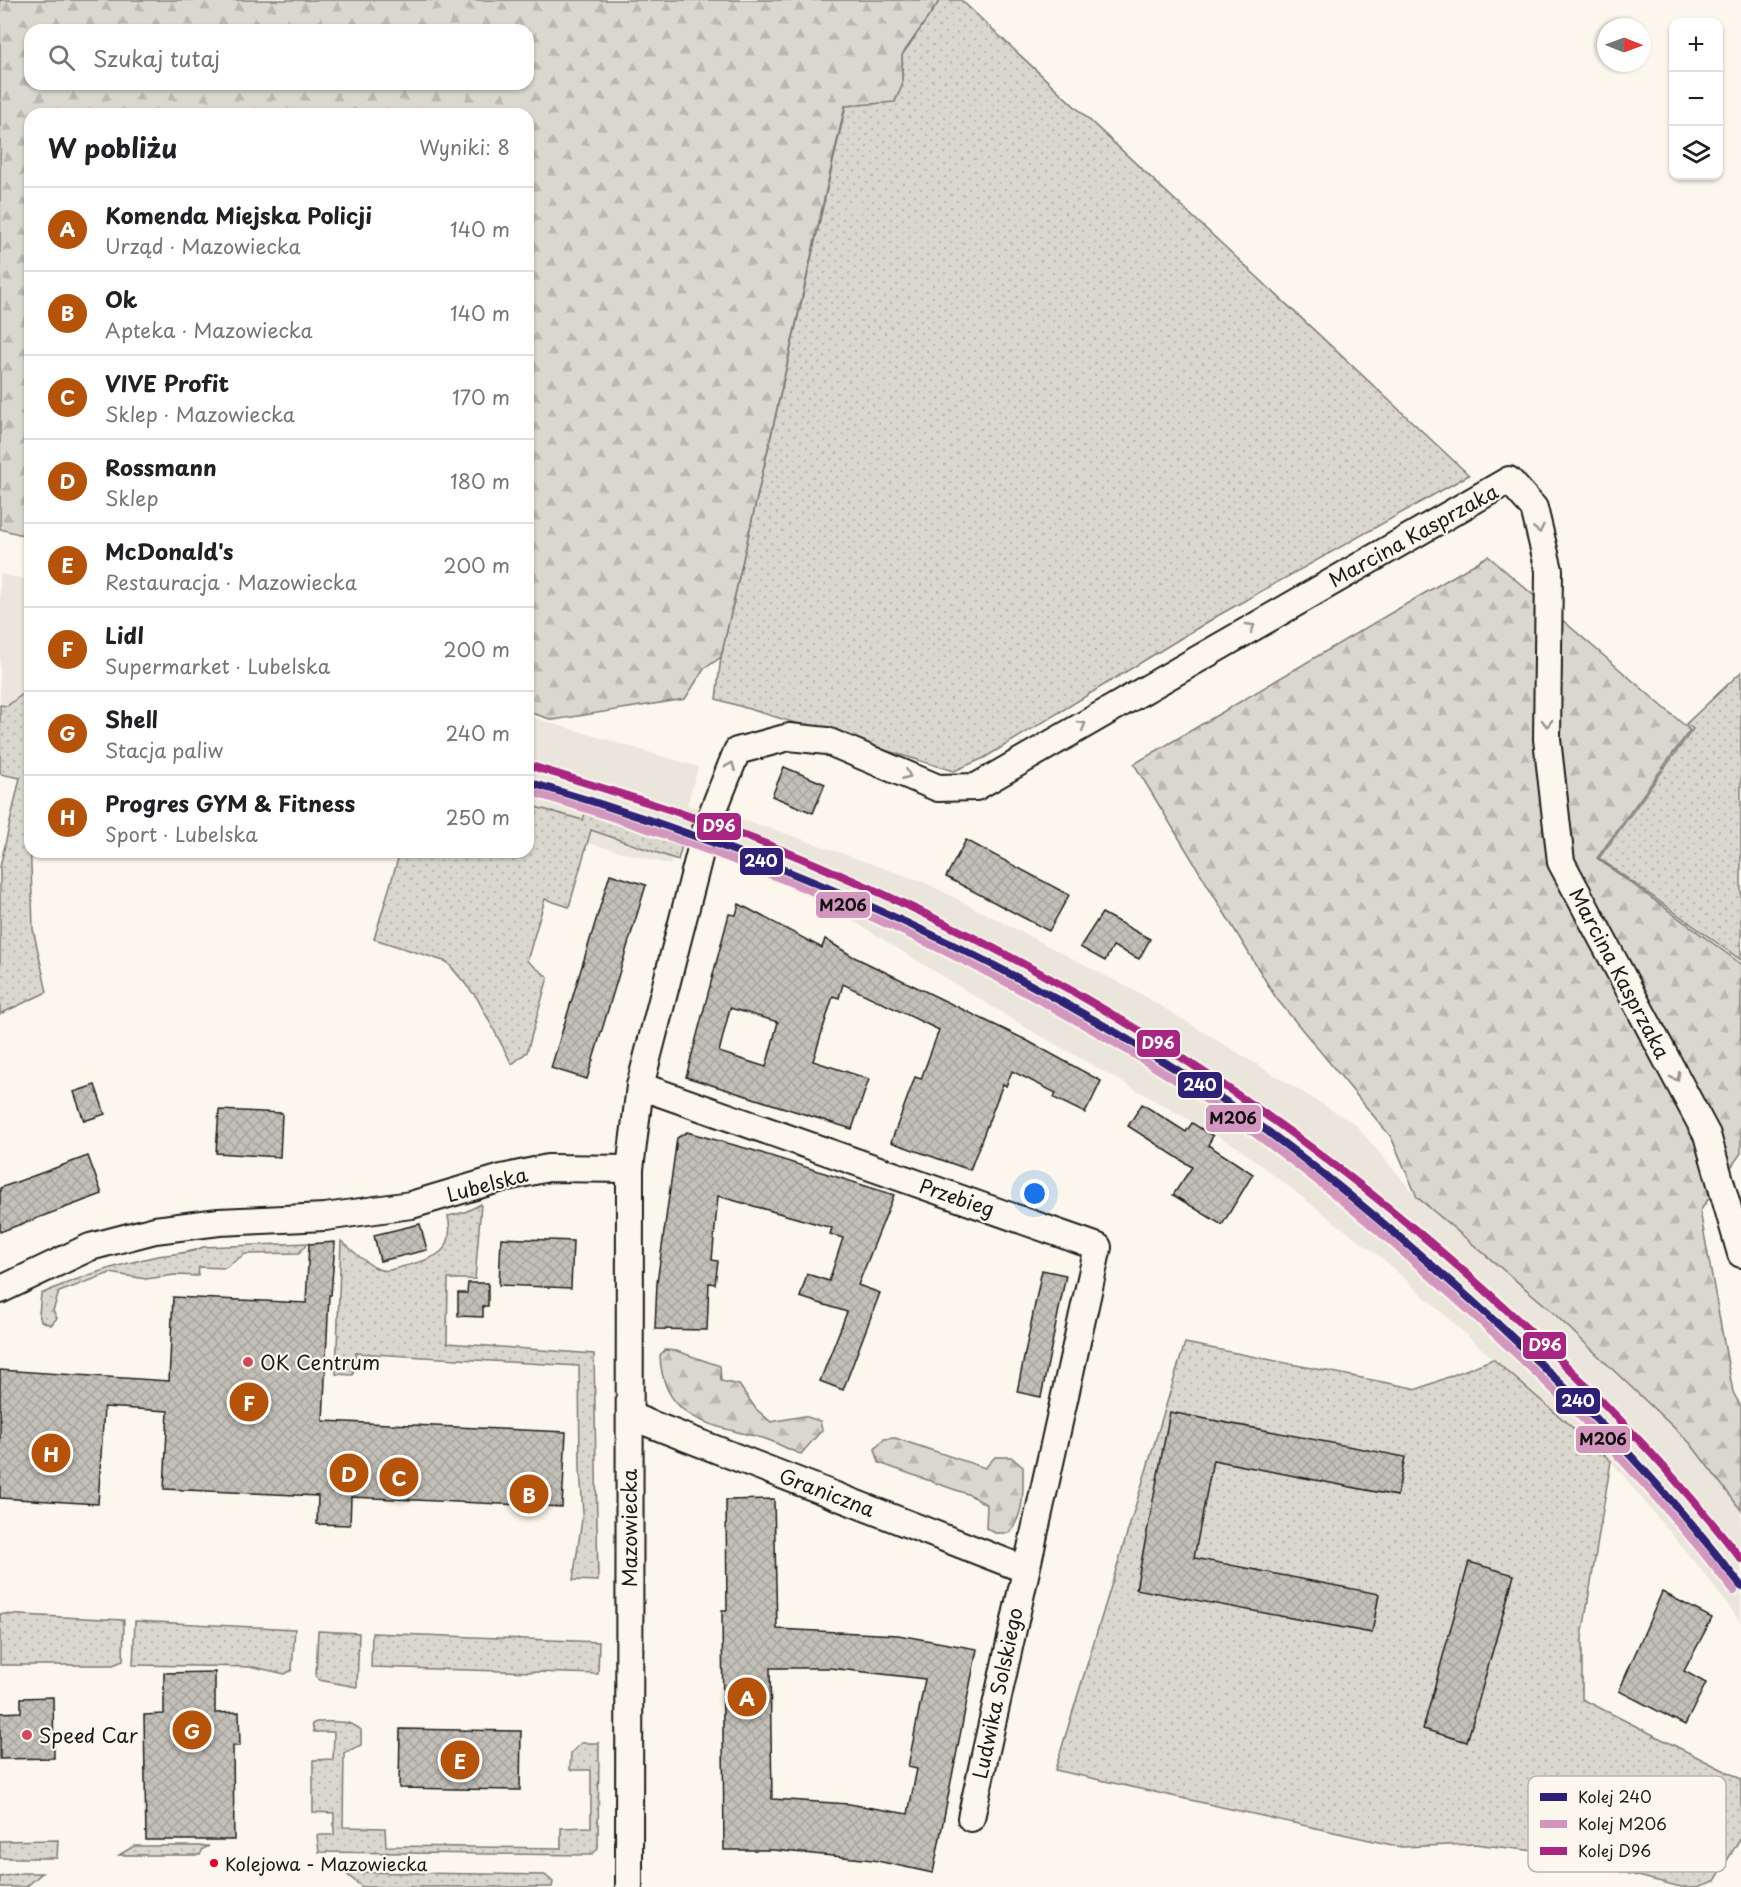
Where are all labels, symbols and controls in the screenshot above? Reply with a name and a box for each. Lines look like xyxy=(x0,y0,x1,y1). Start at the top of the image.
north arrow xyxy=(1597,18,1651,72)
map controls xyxy=(1669,18,1723,180)
button: + xyxy=(1669,18,1723,72)
search box xyxy=(24,24,534,90)
icon: search xyxy=(45,41,78,74)
text: Szukaj tutaj xyxy=(93,41,220,74)
button: − xyxy=(1669,72,1723,126)
button: layers xyxy=(1669,126,1723,180)
text: W pobliżu xyxy=(48,128,177,167)
text: Wyniki: 8 xyxy=(419,132,510,162)
text: Komenda Miejska Policji xyxy=(105,198,372,231)
text: A xyxy=(60,214,75,244)
text: 140 m xyxy=(450,214,510,244)
text: Urząd · Mazowiecka xyxy=(105,231,301,261)
text: Ok xyxy=(105,282,138,315)
text: B xyxy=(61,298,74,328)
text: 140 m xyxy=(450,298,510,328)
text: Apteka · Mazowiecka xyxy=(105,315,313,345)
text: VIVE Profit xyxy=(105,366,229,399)
text: C xyxy=(60,382,75,412)
text: 170 m xyxy=(452,382,510,412)
text: Sklep · Mazowiecka xyxy=(105,399,295,429)
text: Rossmann xyxy=(105,450,217,483)
text: D xyxy=(60,466,75,496)
text: 180 m xyxy=(450,466,510,496)
street label: Marcina Kasprzaka xyxy=(1323,476,1503,594)
text: Sklep xyxy=(105,483,159,513)
one-way arrow xyxy=(1531,524,1544,534)
text: McDonald's xyxy=(105,534,234,567)
text: E xyxy=(61,550,74,580)
text: 200 m xyxy=(443,550,510,580)
text: Restauracja · Mazowiecka xyxy=(105,567,357,597)
text: Lidl xyxy=(105,618,144,651)
one-way arrow xyxy=(1245,622,1255,634)
text: F xyxy=(62,634,73,664)
text: 200 m xyxy=(443,634,510,664)
text: Supermarket · Lubelska xyxy=(105,651,330,681)
text: Shell xyxy=(105,702,158,735)
text: G xyxy=(59,718,76,748)
text: 240 m xyxy=(445,718,510,748)
one-way arrow xyxy=(1541,718,1553,727)
one-way arrow xyxy=(1076,721,1087,732)
text: Stacja paliw xyxy=(105,735,223,765)
one-way arrow xyxy=(724,762,736,773)
one-way arrow xyxy=(901,768,912,780)
text: Progres GYM & Fitness xyxy=(105,786,355,819)
text: H xyxy=(60,802,75,832)
text: 250 m xyxy=(446,802,510,832)
line badge: D96 xyxy=(696,812,742,841)
text: D96 xyxy=(702,813,736,837)
text: Sport · Lubelska xyxy=(105,819,258,849)
line badge: 240 xyxy=(739,847,784,876)
text: 240 xyxy=(744,848,778,872)
street label: Marcina Kasprzaka xyxy=(1562,882,1678,1064)
line badge: M206 xyxy=(815,891,871,919)
text: M206 xyxy=(819,892,867,916)
line badge: D96 xyxy=(1136,1029,1181,1058)
text: D96 xyxy=(1141,1030,1175,1054)
line badge: 240 xyxy=(1177,1071,1223,1099)
one-way arrow xyxy=(1669,1071,1680,1082)
text: 240 xyxy=(1183,1072,1217,1096)
line badge: M206 xyxy=(1205,1104,1262,1133)
text: M206 xyxy=(1209,1105,1257,1129)
street label: Lubelska xyxy=(443,1159,531,1209)
street label: Przebieg xyxy=(915,1170,999,1224)
your location xyxy=(1020,1179,1049,1208)
line badge: D96 xyxy=(1522,1331,1567,1360)
text: D96 xyxy=(1528,1332,1562,1356)
place label: OK Centrum xyxy=(260,1347,380,1377)
marker: OK Centrum xyxy=(241,1355,255,1369)
pin: F xyxy=(230,1380,268,1424)
line badge: 240 xyxy=(1555,1387,1601,1415)
text: 240 xyxy=(1561,1388,1595,1412)
line badge: M206 xyxy=(1575,1425,1631,1454)
text: M206 xyxy=(1579,1426,1627,1450)
pin: H xyxy=(32,1430,70,1476)
pin: D xyxy=(330,1450,368,1496)
pin: C xyxy=(380,1454,418,1500)
street label: Graniczna xyxy=(775,1460,880,1524)
street label: Mazowiecka xyxy=(614,1468,644,1587)
pin: B xyxy=(510,1472,548,1516)
street label: Ludwika Solskiego xyxy=(964,1605,1030,1781)
pin: A xyxy=(728,1674,766,1720)
pin: G xyxy=(172,1708,212,1752)
place label: Speed Car xyxy=(39,1720,138,1750)
marker: Speed Car xyxy=(20,1728,34,1742)
pin: E xyxy=(440,1738,480,1782)
legend xyxy=(1528,1776,1726,1872)
text: Kolej 240 xyxy=(1578,1784,1652,1808)
text: Kolej M206 xyxy=(1578,1811,1667,1835)
text: Kolej D96 xyxy=(1578,1838,1651,1862)
place label: Kolejowa - Mazowiecka xyxy=(225,1850,428,1877)
marker: Kolejowa - Mazowiecka xyxy=(208,1857,220,1869)

